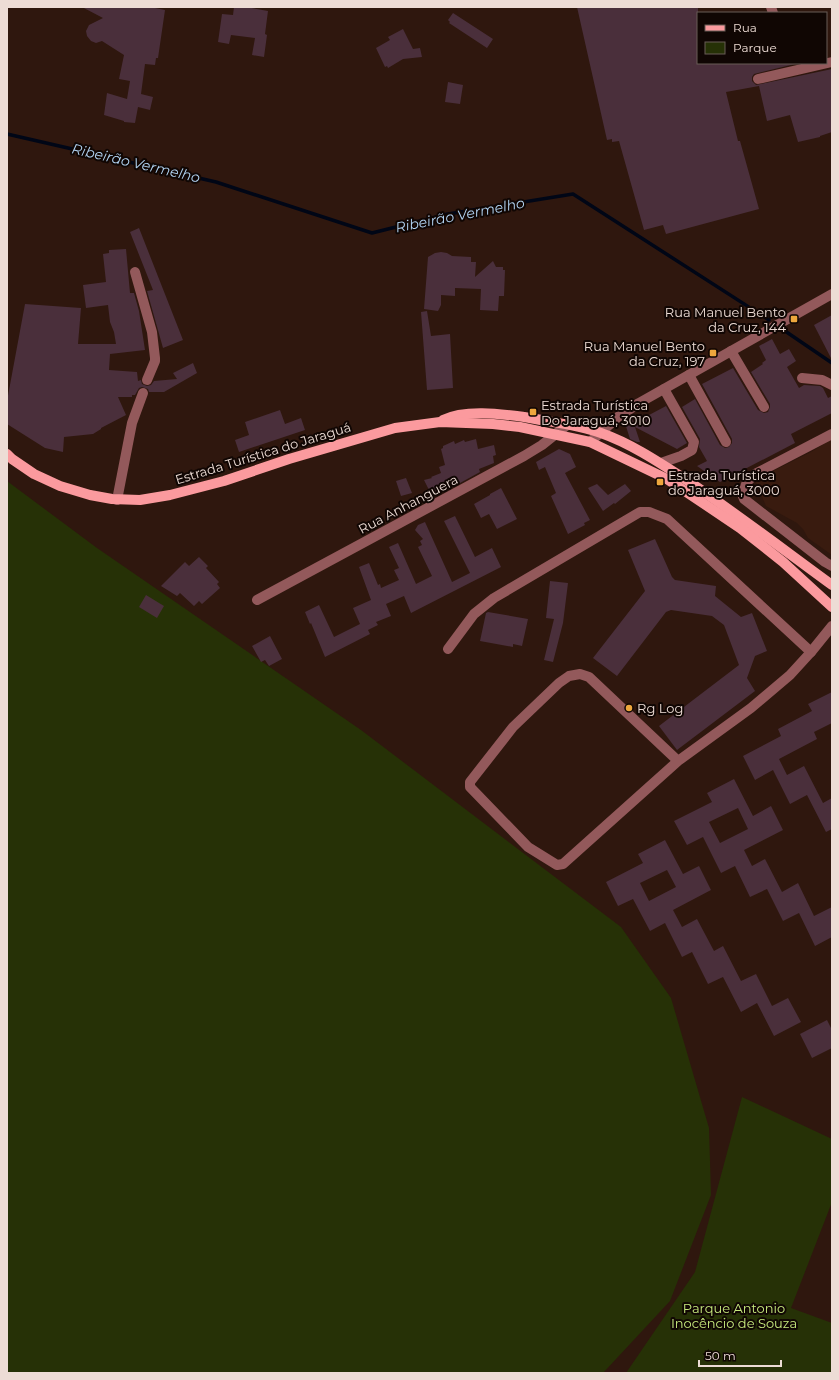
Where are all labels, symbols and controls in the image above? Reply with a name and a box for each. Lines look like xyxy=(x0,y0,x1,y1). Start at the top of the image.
legend xyxy=(697,12,827,64)
text: Rua xyxy=(733,20,757,35)
text: Parque xyxy=(733,40,777,55)
water label: Ribeirão Vermelho xyxy=(70,139,202,187)
water label: Ribeirão Vermelho xyxy=(394,194,526,236)
place label: Rua Manuel Bento da Cruz, 144 xyxy=(665,304,786,335)
marker: Rua Manuel Bento da Cruz, 144 xyxy=(789,314,799,324)
place label: Rua Manuel Bento da Cruz, 197 xyxy=(584,338,705,369)
marker: Rua Manuel Bento da Cruz, 197 xyxy=(708,348,718,358)
place label: Estrada Turística Do Jaraguá, 3010 xyxy=(541,397,651,428)
marker: Estrada Turística Do Jaraguá, 3010 xyxy=(528,407,538,417)
street label: Estrada Turística do Jaraguá xyxy=(173,419,353,487)
place label: Estrada Turística do Jaraguá, 3000 xyxy=(668,467,780,498)
street label: Rua Anhanguera xyxy=(355,471,461,537)
marker: Estrada Turística do Jaraguá, 3000 xyxy=(655,477,665,487)
place label: Rg Log xyxy=(637,700,683,716)
marker: Rg Log xyxy=(624,703,634,713)
park label: Parque Antonio Inocêncio de Souza xyxy=(671,1300,797,1331)
scale bar xyxy=(699,1342,781,1368)
text: 50 m xyxy=(705,1348,736,1363)

